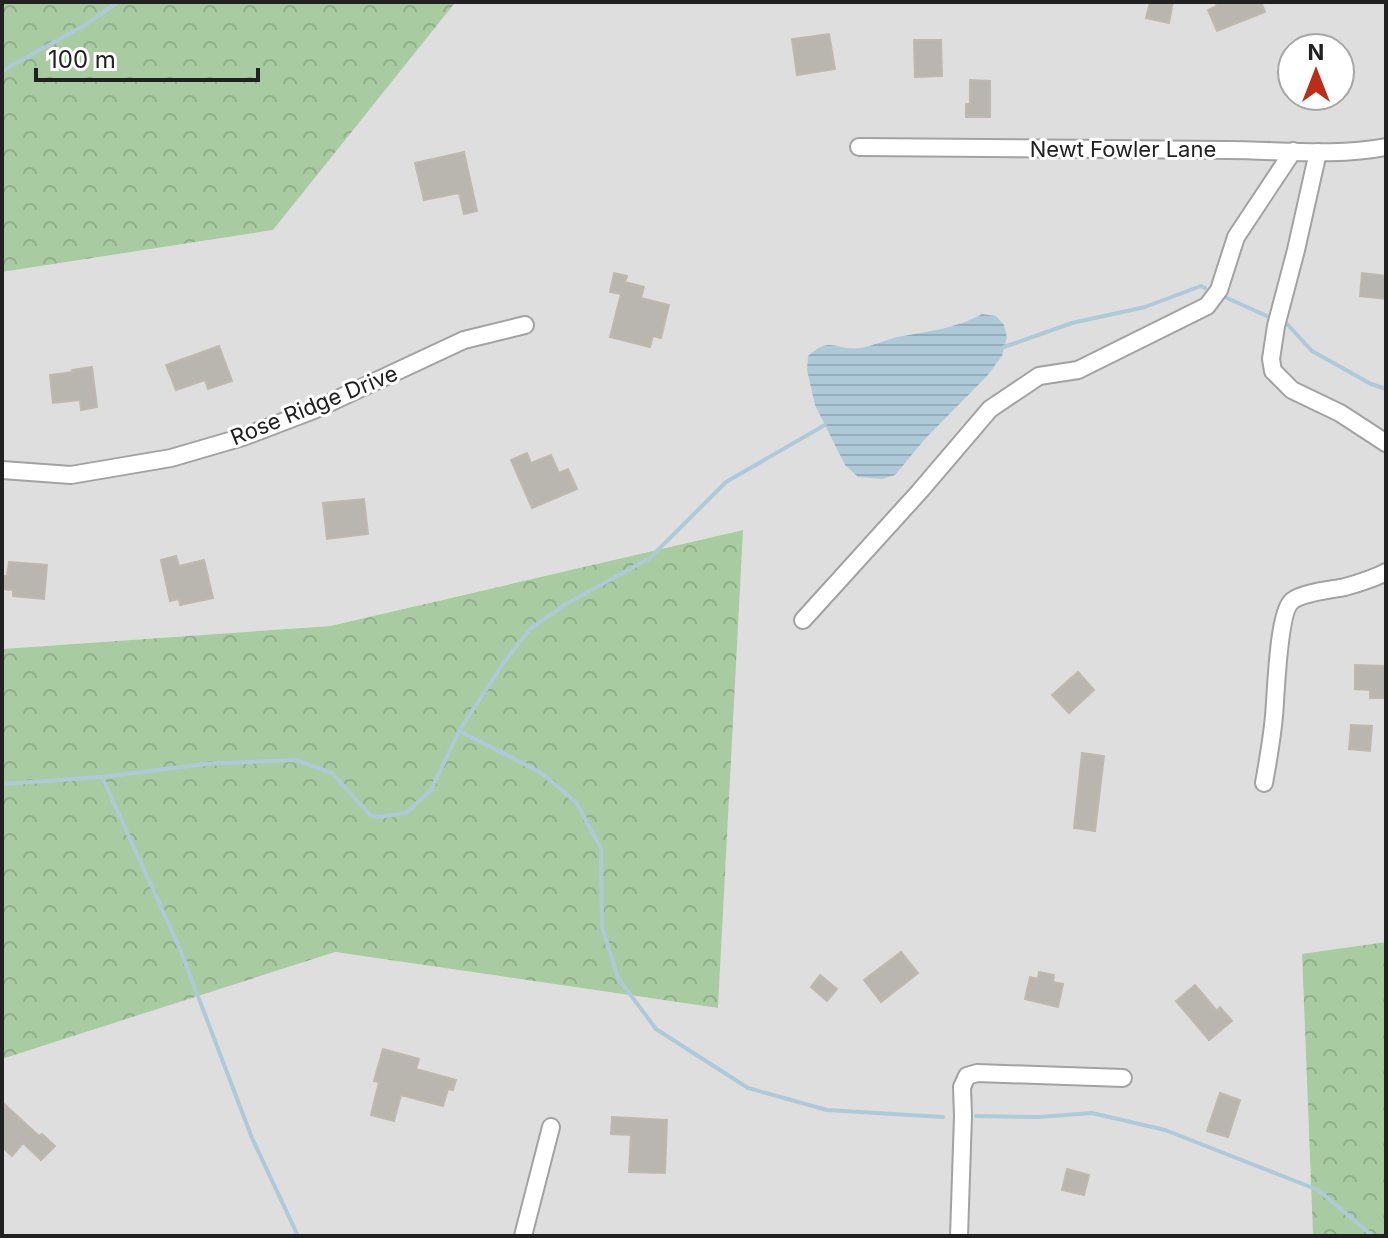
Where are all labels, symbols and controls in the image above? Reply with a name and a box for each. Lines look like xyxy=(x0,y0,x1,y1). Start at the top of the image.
scale bar xyxy=(36,32,258,82)
north arrow xyxy=(1276,32,1356,112)
text: N xyxy=(1308,39,1324,65)
text: 100 m xyxy=(48,45,116,74)
street label: Newt Fowler Lane xyxy=(1030,136,1216,162)
street label: Rose Ridge Drive xyxy=(227,360,401,450)

